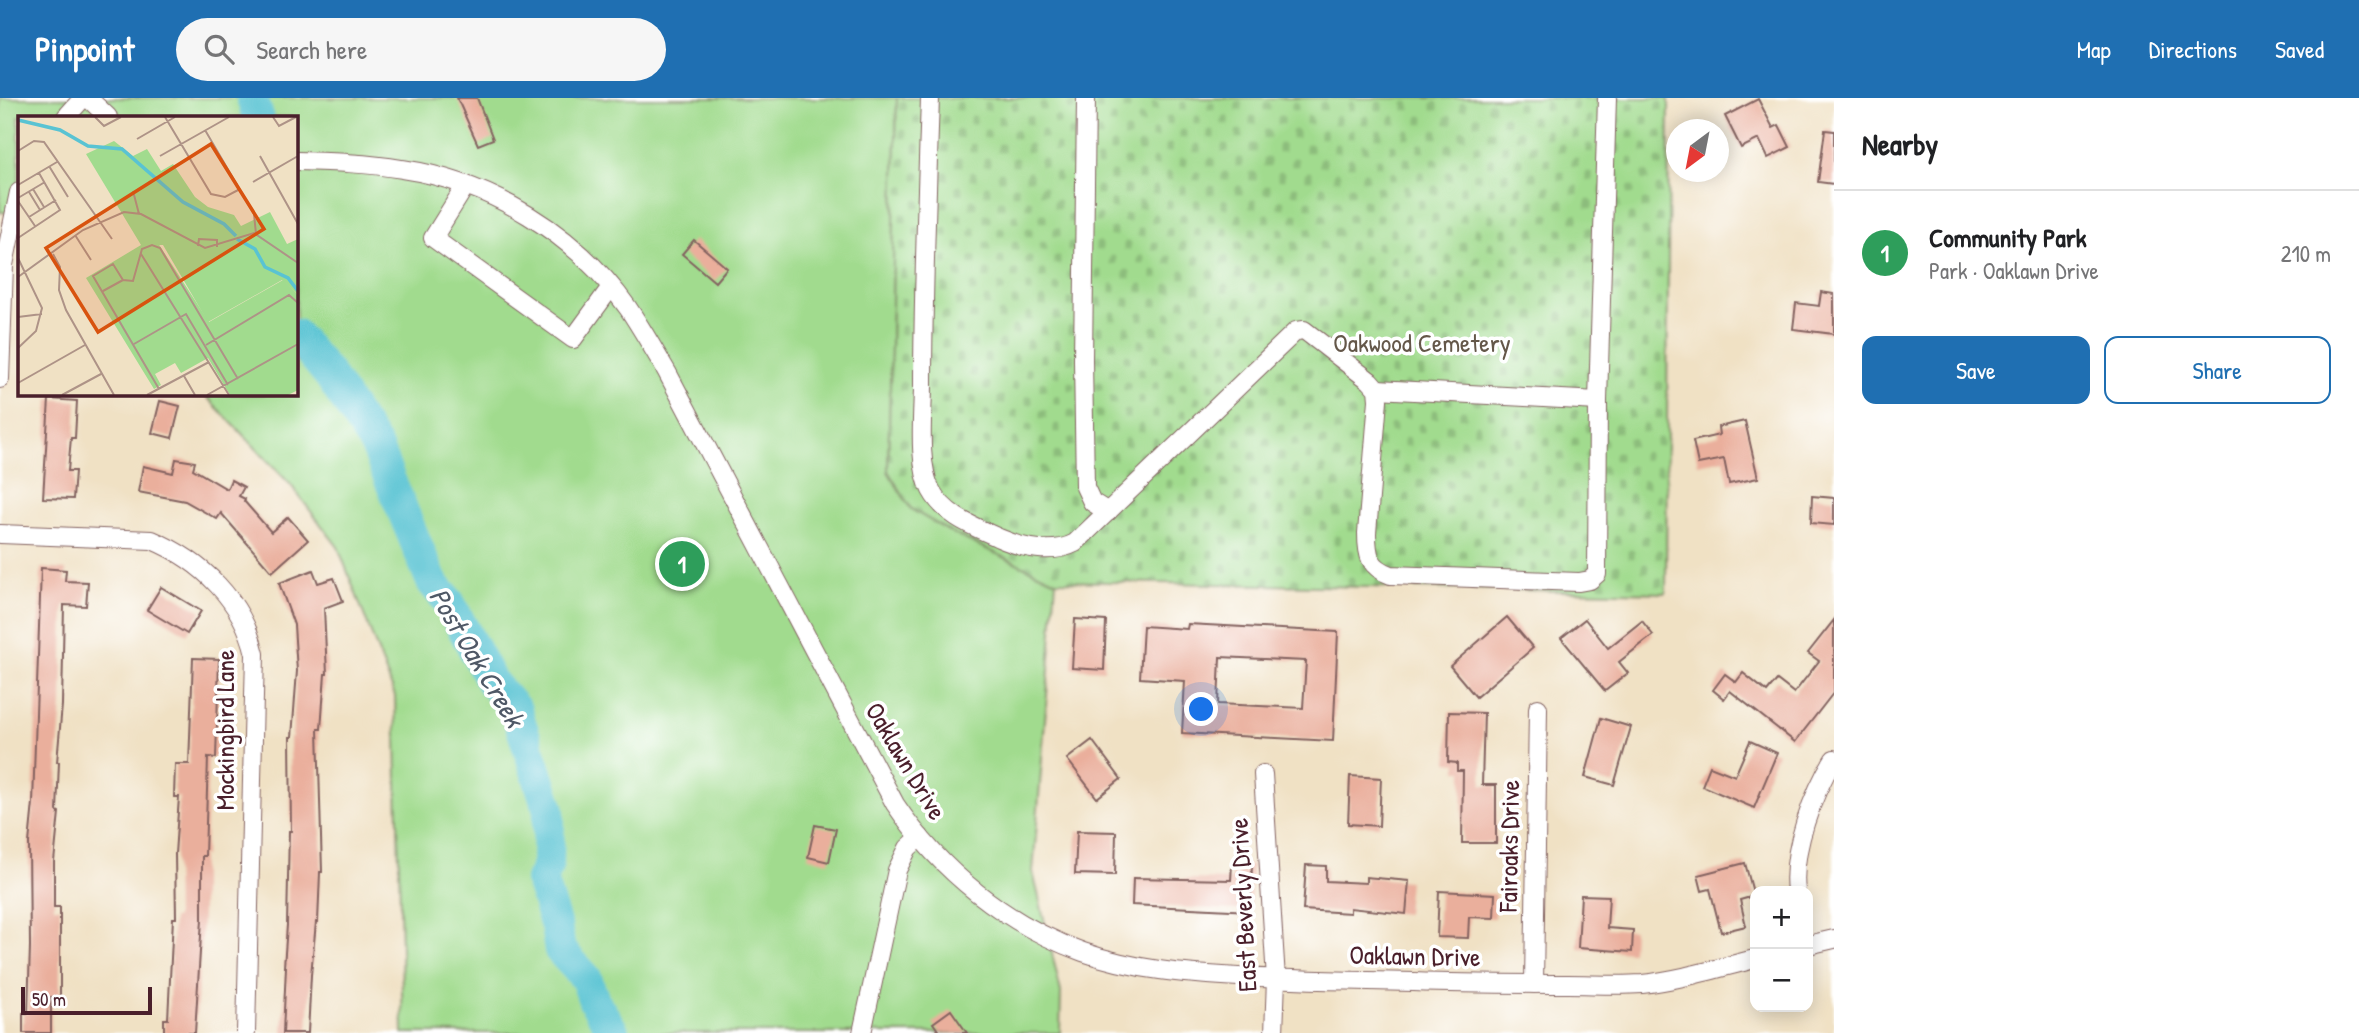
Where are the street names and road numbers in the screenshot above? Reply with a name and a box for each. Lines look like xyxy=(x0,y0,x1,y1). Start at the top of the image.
street label: Mockingbird Lane xyxy=(207,650,242,810)
street label: Oaklawn Drive xyxy=(858,695,955,826)
street label: Fairoaks Drive xyxy=(1490,780,1527,913)
street label: East Beverly Drive xyxy=(1220,817,1265,993)
street label: Oaklawn Drive xyxy=(1349,937,1481,974)

